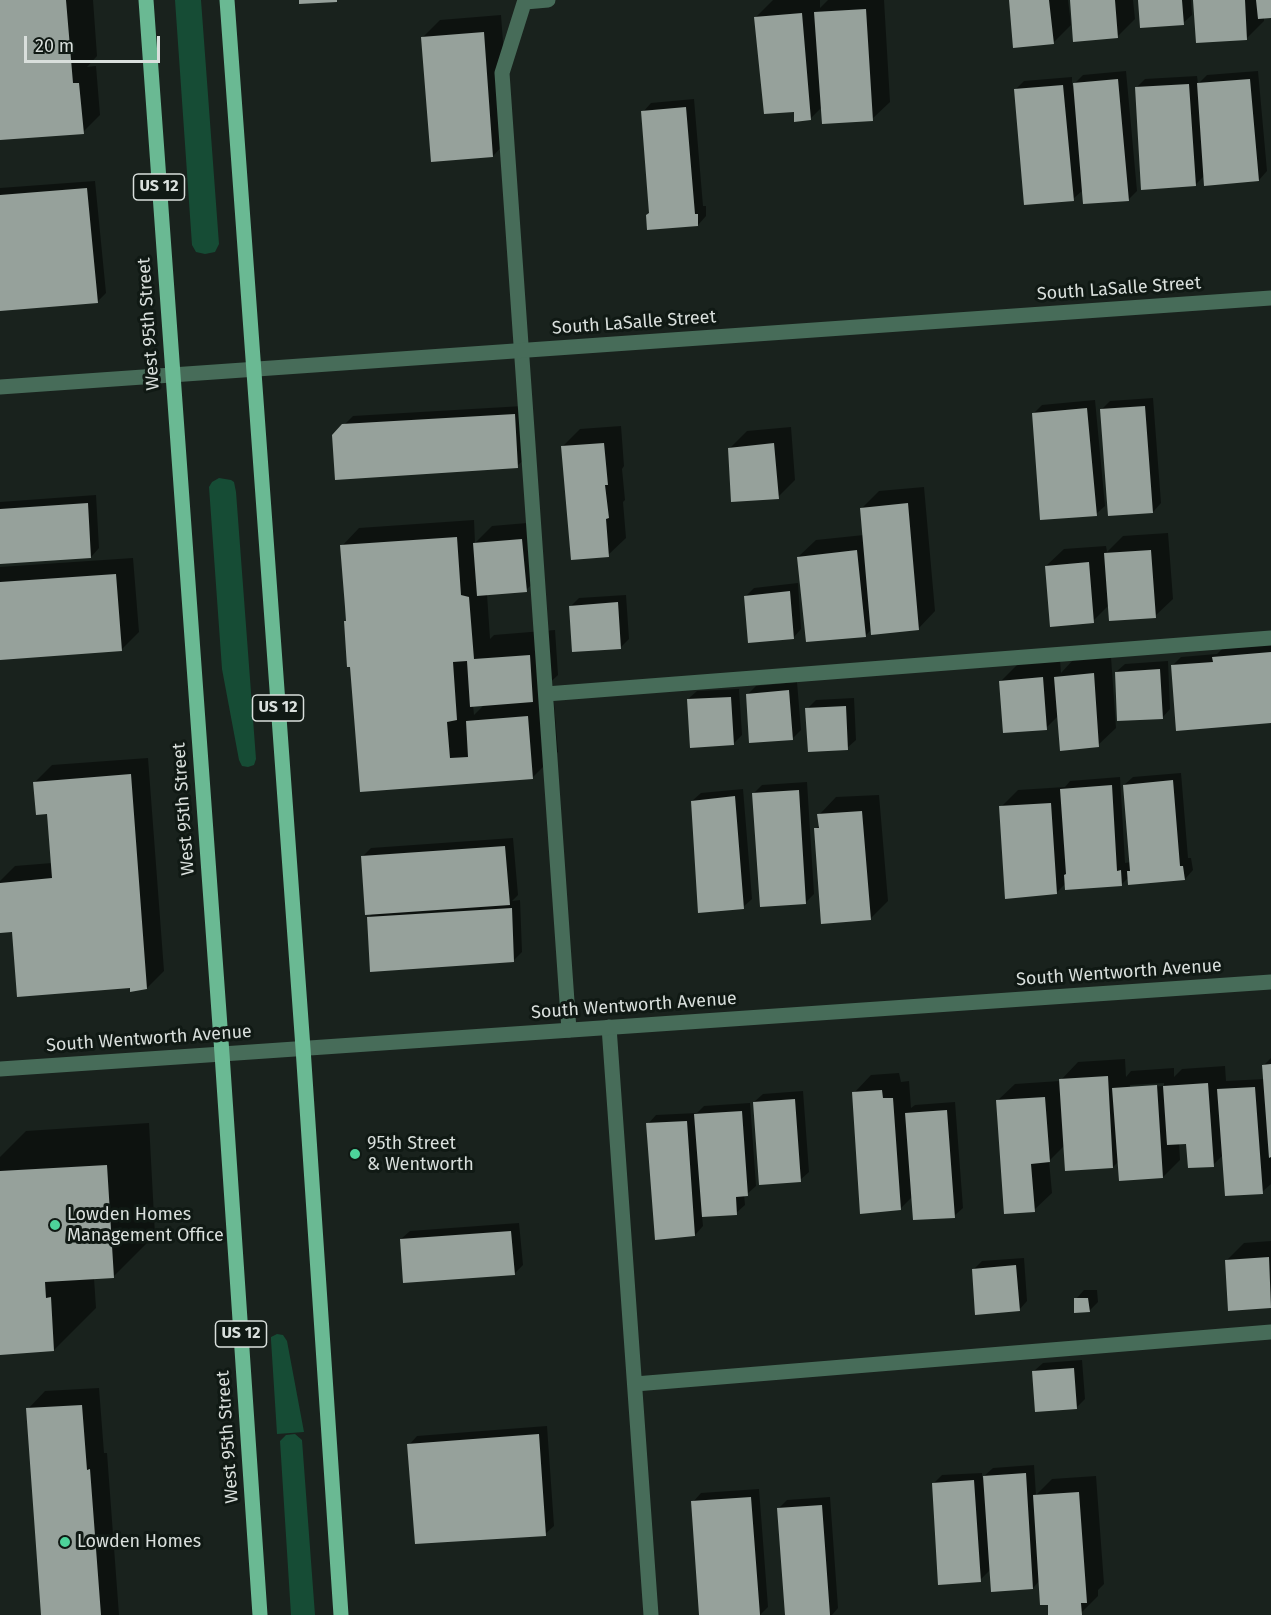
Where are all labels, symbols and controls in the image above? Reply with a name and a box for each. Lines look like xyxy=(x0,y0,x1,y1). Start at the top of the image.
scale bar xyxy=(27,24,164,62)
text: 20 m xyxy=(35,35,74,57)
road number: US 12 xyxy=(134,174,184,200)
street label: West 95th Street xyxy=(134,257,164,391)
street label: South LaSalle Street xyxy=(1036,272,1202,306)
street label: South LaSalle Street xyxy=(551,306,717,340)
road number: US 12 xyxy=(252,695,304,721)
street label: West 95th Street xyxy=(169,742,199,876)
street label: South Wentworth Avenue xyxy=(1015,955,1223,991)
street label: South Wentworth Avenue xyxy=(530,988,738,1024)
street label: South Wentworth Avenue xyxy=(45,1021,253,1057)
place label: 95th Street & Wentworth xyxy=(367,1133,474,1176)
marker: 95th Street & Wentworth xyxy=(348,1147,362,1161)
place label: Lowden Homes Management Office xyxy=(67,1204,224,1246)
marker: Lowden Homes Management Office xyxy=(48,1218,62,1232)
road number: US 12 xyxy=(216,1321,266,1347)
street label: West 95th Street xyxy=(213,1370,243,1504)
place label: Lowden Homes xyxy=(77,1531,201,1553)
marker: Lowden Homes xyxy=(58,1535,72,1549)

